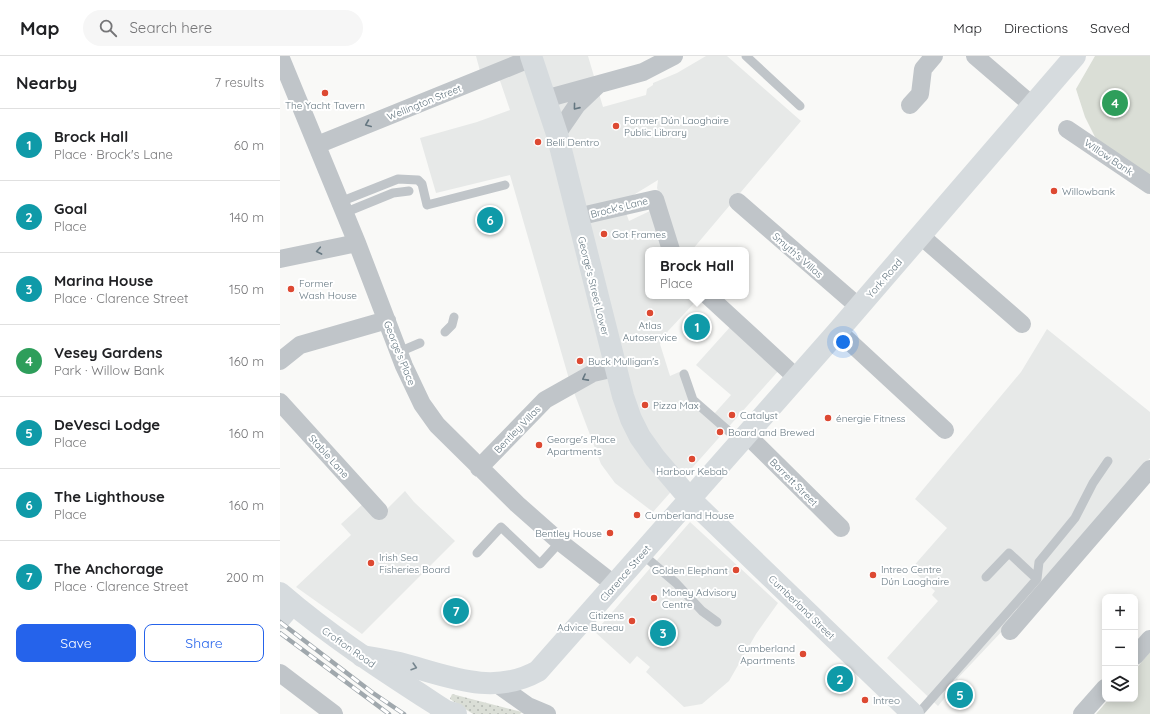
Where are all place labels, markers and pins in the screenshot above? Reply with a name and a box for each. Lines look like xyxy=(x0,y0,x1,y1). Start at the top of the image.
marker: The Yacht Tavern xyxy=(320,88,330,98)
pin: 4 xyxy=(1102,88,1128,118)
place label: The Yacht Tavern xyxy=(285,99,365,112)
place label: Former Dún Laoghaire Public Library xyxy=(624,114,729,139)
marker: Former Dún Laoghaire Public Library xyxy=(611,121,621,131)
place label: Belli Dentro xyxy=(546,136,599,149)
marker: Belli Dentro xyxy=(533,137,543,147)
place label: Willowbank xyxy=(1062,185,1115,198)
marker: Willowbank xyxy=(1049,186,1059,196)
pin: 6 xyxy=(477,205,503,235)
place label: Got Frames xyxy=(612,228,666,241)
marker: Got Frames xyxy=(599,229,609,239)
place label: Former Wash House xyxy=(299,277,357,302)
marker: Former Wash House xyxy=(286,284,296,294)
marker: Atlas Autoservice xyxy=(645,308,655,318)
pin: 1 xyxy=(684,312,710,342)
place label: Atlas Autoservice xyxy=(623,319,678,344)
place label: Buck Mulligan's xyxy=(588,355,659,368)
marker: Buck Mulligan's xyxy=(575,356,585,366)
place label: Pizza Max xyxy=(653,399,699,412)
marker: Pizza Max xyxy=(640,400,650,410)
place label: Catalyst xyxy=(740,409,778,422)
marker: Catalyst xyxy=(727,410,737,420)
place label: énergie Fitness xyxy=(836,412,906,425)
marker: énergie Fitness xyxy=(823,413,833,423)
place label: Board and Brewed xyxy=(728,426,815,439)
marker: Board and Brewed xyxy=(715,427,725,437)
place label: George's Place Apartments xyxy=(547,433,616,458)
marker: George's Place Apartments xyxy=(534,440,544,450)
marker: Harbour Kebab xyxy=(687,454,697,464)
place label: Harbour Kebab xyxy=(656,465,728,478)
place label: Cumberland House xyxy=(645,509,734,522)
marker: Cumberland House xyxy=(632,510,642,520)
place label: Bentley House xyxy=(535,527,602,540)
marker: Bentley House xyxy=(605,528,615,538)
place label: Irish Sea Fisheries Board xyxy=(379,551,450,576)
marker: Irish Sea Fisheries Board xyxy=(366,558,376,568)
place label: Intreo Centre Dún Laoghaire xyxy=(881,563,950,588)
place label: Golden Elephant xyxy=(652,564,729,577)
marker: Golden Elephant xyxy=(731,565,741,575)
marker: Intreo Centre Dún Laoghaire xyxy=(868,570,878,580)
place label: Money Advisory Centre xyxy=(662,586,736,611)
marker: Money Advisory Centre xyxy=(649,593,659,603)
pin: 7 xyxy=(443,596,469,626)
place label: Citizens Advice Bureau xyxy=(557,609,624,634)
marker: Citizens Advice Bureau xyxy=(627,616,637,626)
pin: 3 xyxy=(650,618,676,648)
place label: Cumberland Apartments xyxy=(738,642,795,667)
marker: Cumberland Apartments xyxy=(798,649,808,659)
pin: 2 xyxy=(827,664,853,694)
pin: 5 xyxy=(947,680,973,710)
place label: Intreo xyxy=(873,694,900,707)
marker: Intreo xyxy=(860,695,870,705)

